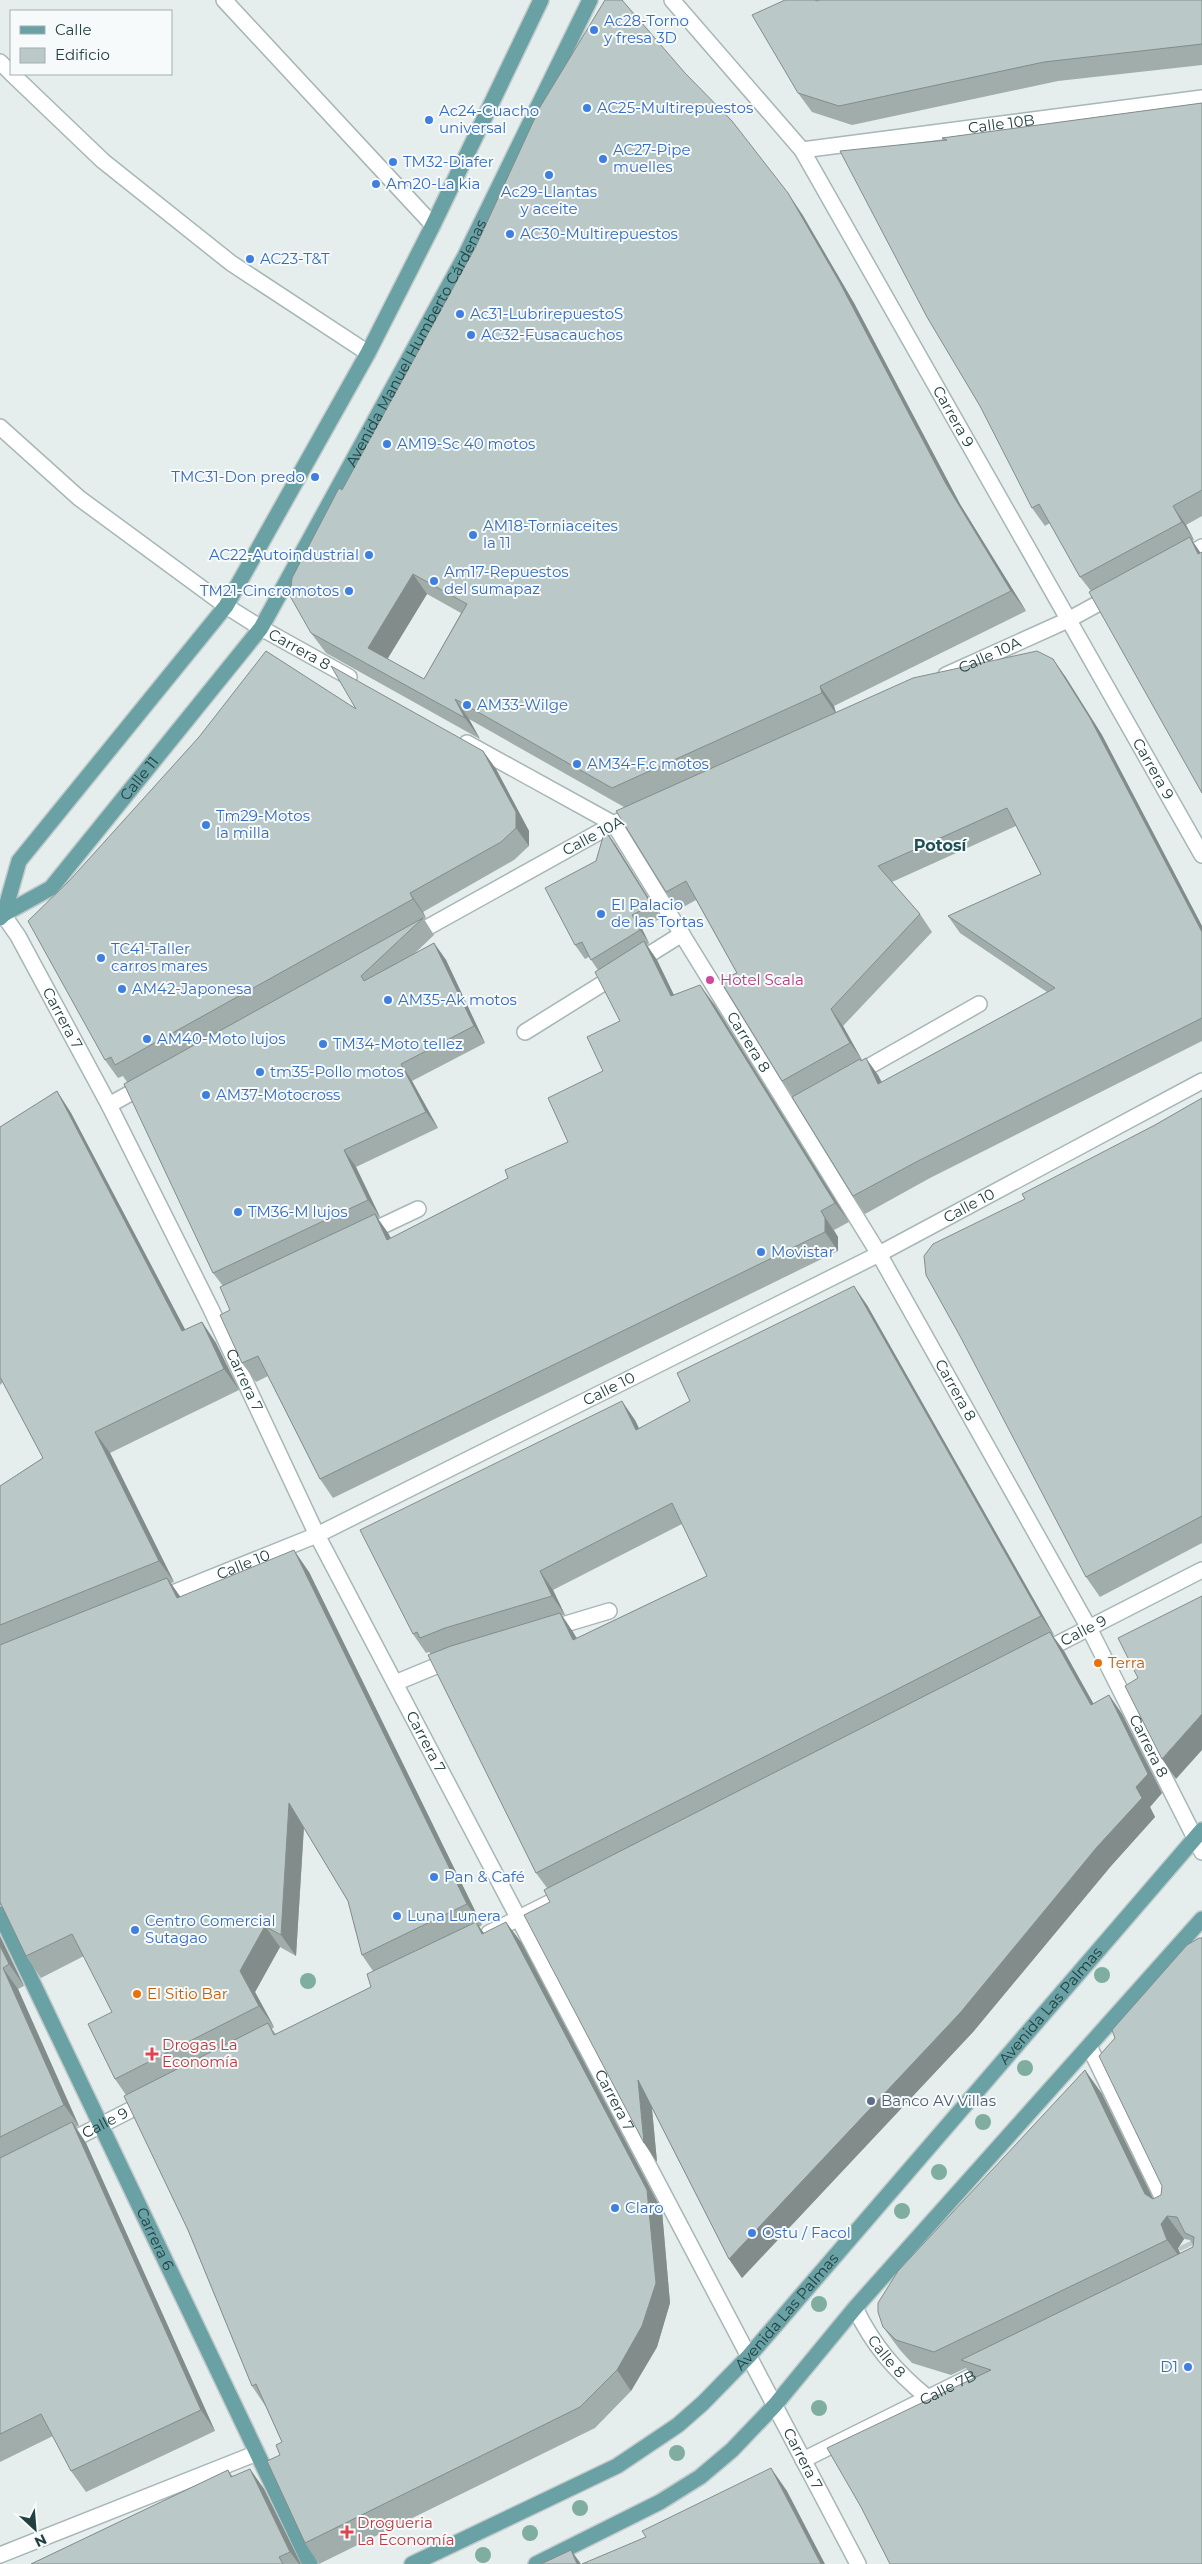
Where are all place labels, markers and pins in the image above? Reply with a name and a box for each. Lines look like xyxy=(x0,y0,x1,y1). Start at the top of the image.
place label: Ac28-Torno y fresa 3D xyxy=(603,11,689,47)
marker: Ac28-Torno y fresa 3D xyxy=(588,24,600,36)
place label: AC25-Multirepuestos xyxy=(597,98,753,117)
place label: Ac24-Cuacho universal xyxy=(439,101,539,137)
marker: AC25-Multirepuestos xyxy=(581,102,593,114)
marker: Ac24-Cuacho universal xyxy=(423,114,435,126)
place label: AC27-Pipe muelles xyxy=(613,140,690,176)
place label: TM32-Diafer xyxy=(403,152,494,171)
marker: AC27-Pipe muelles xyxy=(597,153,609,165)
marker: TM32-Diafer xyxy=(387,156,399,168)
marker: Ac29-Llantas y aceite xyxy=(543,169,555,181)
place label: Am20-La kia xyxy=(386,174,480,193)
marker: Am20-La kia xyxy=(370,178,382,190)
place label: Ac29-Llantas y aceite xyxy=(501,182,597,218)
place label: AC30-Multirepuestos xyxy=(520,224,678,243)
marker: AC30-Multirepuestos xyxy=(504,228,516,240)
place label: AC23-T&T xyxy=(260,249,330,268)
marker: AC23-T&T xyxy=(244,253,256,265)
place label: Ac31-LubrirepuestoS xyxy=(470,304,623,323)
marker: Ac31-LubrirepuestoS xyxy=(454,308,466,320)
place label: AC32-Fusacauchos xyxy=(481,325,623,344)
marker: AC32-Fusacauchos xyxy=(465,329,477,341)
place label: AM19-Sc 40 motos xyxy=(397,434,535,453)
marker: AM19-Sc 40 motos xyxy=(381,438,393,450)
place label: TMC31-Don predo xyxy=(171,467,305,486)
marker: TMC31-Don predo xyxy=(309,471,321,483)
place label: AM18-Torniaceites la 11 xyxy=(483,516,618,552)
marker: AM18-Torniaceites la 11 xyxy=(467,529,479,541)
place label: AC22-Autoindustrial xyxy=(209,545,359,564)
marker: AC22-Autoindustrial xyxy=(363,549,375,561)
place label: Am17-Repuestos del sumapaz xyxy=(444,562,569,598)
marker: Am17-Repuestos del sumapaz xyxy=(428,575,440,587)
place label: TM21-Cincromotos xyxy=(200,581,339,600)
marker: TM21-Cincromotos xyxy=(343,585,355,597)
place label: AM33-Wilge xyxy=(477,695,568,714)
marker: AM33-Wilge xyxy=(461,699,473,711)
place label: AM34-F.c motos xyxy=(587,754,709,773)
marker: AM34-F.c motos xyxy=(571,758,583,770)
place label: Tm29-Motos la milla xyxy=(216,806,310,842)
marker: Tm29-Motos la milla xyxy=(200,819,212,831)
place label: El Palacio de las Tortas xyxy=(611,895,704,931)
marker: El Palacio de las Tortas xyxy=(595,908,607,920)
place label: TC41-Taller carros mares xyxy=(111,939,208,975)
marker: TC41-Taller carros mares xyxy=(95,952,107,964)
place label: Hotel Scala xyxy=(720,970,804,989)
marker: Hotel Scala xyxy=(704,974,716,986)
place label: AM42-Japonesa xyxy=(132,979,252,998)
marker: AM42-Japonesa xyxy=(116,983,128,995)
place label: AM35-Ak motos xyxy=(398,990,517,1009)
marker: AM35-Ak motos xyxy=(382,994,394,1006)
place label: AM40-Moto lujos xyxy=(157,1029,286,1048)
marker: AM40-Moto lujos xyxy=(141,1033,153,1045)
place label: TM34-Moto tellez xyxy=(333,1034,463,1053)
marker: TM34-Moto tellez xyxy=(317,1038,329,1050)
place label: tm35-Pollo motos xyxy=(270,1062,404,1081)
marker: tm35-Pollo motos xyxy=(254,1066,266,1078)
place label: AM37-Motocross xyxy=(216,1085,340,1104)
marker: AM37-Motocross xyxy=(200,1089,212,1101)
place label: TM36-M lujos xyxy=(248,1202,348,1221)
marker: TM36-M lujos xyxy=(232,1206,244,1218)
place label: Movistar xyxy=(771,1242,835,1261)
marker: Movistar xyxy=(755,1246,767,1258)
place label: Terra xyxy=(1108,1653,1145,1672)
marker: Terra xyxy=(1092,1657,1104,1669)
place label: Pan & Café xyxy=(444,1867,525,1886)
marker: Pan & Café xyxy=(428,1871,440,1883)
place label: Luna Lunera xyxy=(407,1906,501,1925)
marker: Luna Lunera xyxy=(391,1910,403,1922)
place label: Centro Comercial Sutagao xyxy=(145,1911,276,1947)
marker: Centro Comercial Sutagao xyxy=(129,1924,141,1936)
place label: El Sitio Bar xyxy=(147,1984,228,2003)
marker: El Sitio Bar xyxy=(131,1988,143,2000)
place label: Drogas La Economía xyxy=(162,2035,238,2071)
marker: Drogas La Economía xyxy=(146,2048,158,2060)
place label: Banco AV Villas xyxy=(881,2091,996,2110)
marker: Banco AV Villas xyxy=(865,2095,877,2107)
place label: Claro xyxy=(625,2198,664,2217)
marker: Claro xyxy=(609,2202,621,2214)
place label: Ostu / Facol xyxy=(762,2223,851,2242)
marker: Ostu / Facol xyxy=(746,2227,758,2239)
place label: D1 xyxy=(1160,2357,1178,2376)
marker: D1 xyxy=(1182,2361,1194,2373)
place label: Drogueria La Economía xyxy=(357,2513,455,2549)
marker: Drogueria La Economía xyxy=(341,2526,353,2538)

